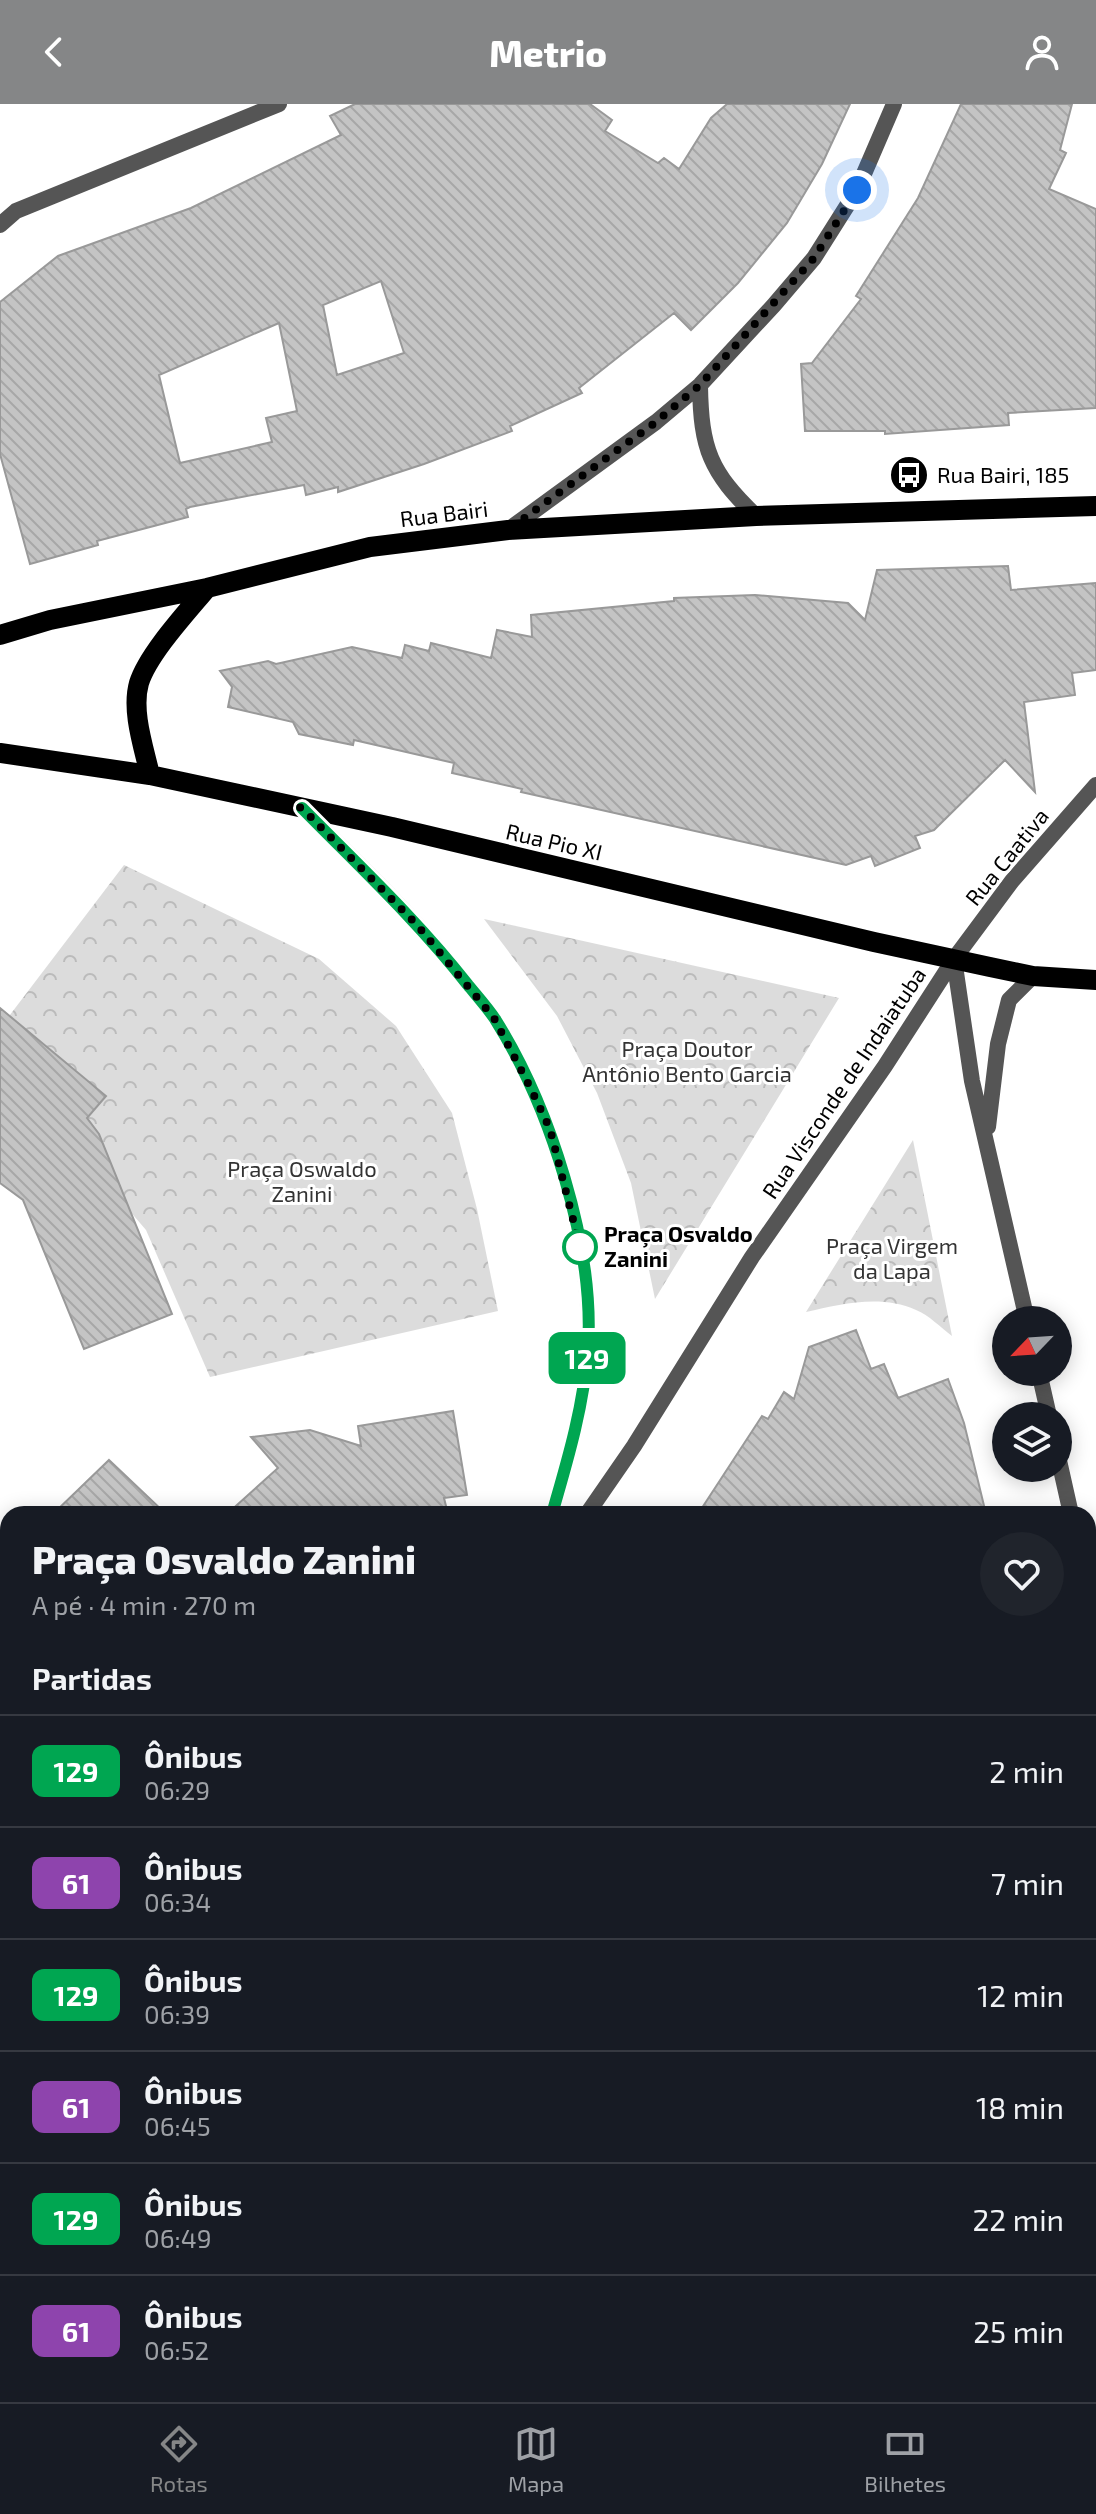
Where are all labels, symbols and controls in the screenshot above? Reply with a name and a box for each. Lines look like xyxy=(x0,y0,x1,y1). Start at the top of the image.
icon: back xyxy=(32,30,76,74)
icon: person xyxy=(1020,30,1064,74)
text: Metrio xyxy=(489,31,607,74)
your location xyxy=(837,170,877,210)
bus stop icon: Rua Bairi, 185 xyxy=(888,454,930,496)
place label: Rua Bairi, 185 xyxy=(937,461,1069,487)
street label: Rua Bairi xyxy=(398,495,489,531)
street label: Rua Caativa xyxy=(959,803,1053,910)
street label: Rua Pio XI xyxy=(504,817,605,865)
street label: Rua Visconde de Indaiatuba xyxy=(756,962,930,1203)
park label: Praça Doutor Antônio Bento Garcia xyxy=(582,1035,792,1086)
park label: Praça Oswaldo Zanini xyxy=(227,1155,377,1206)
place label: Praça Osvaldo Zanini xyxy=(604,1220,753,1271)
marker: Praça Osvaldo Zanini xyxy=(563,1230,597,1264)
park label: Praça Virgem da Lapa xyxy=(826,1232,958,1283)
north arrow xyxy=(992,1306,1072,1386)
map controls xyxy=(992,1306,1072,1482)
line badge: 129 xyxy=(541,1332,633,1384)
text: 129 xyxy=(565,1341,609,1375)
button: layers xyxy=(992,1402,1072,1482)
button: heart xyxy=(980,1532,1064,1616)
text: Praça Osvaldo Zanini xyxy=(32,1536,416,1582)
text: A pé · 4 min · 270 m xyxy=(32,1589,256,1620)
text: Partidas xyxy=(32,1660,152,1696)
text: Ônibus xyxy=(144,1738,243,1774)
text: 2 min xyxy=(989,1753,1064,1789)
text: 129 xyxy=(54,1754,98,1788)
text: 06:29 xyxy=(144,1774,210,1805)
text: Ônibus xyxy=(144,1850,243,1886)
text: 7 min xyxy=(991,1865,1064,1901)
text: 61 xyxy=(62,1866,90,1900)
text: 06:34 xyxy=(144,1886,211,1917)
text: Ônibus xyxy=(144,1962,243,1998)
text: 12 min xyxy=(977,1977,1064,2013)
text: 129 xyxy=(54,1978,98,2012)
text: 06:39 xyxy=(144,1998,210,2029)
text: Ônibus xyxy=(144,2074,243,2110)
text: 18 min xyxy=(976,2089,1064,2125)
text: 61 xyxy=(62,2090,90,2124)
text: 06:45 xyxy=(144,2110,211,2141)
text: Ônibus xyxy=(144,2186,243,2222)
text: 22 min xyxy=(972,2201,1064,2237)
text: 129 xyxy=(54,2202,98,2236)
text: 06:49 xyxy=(144,2222,212,2253)
text: Ônibus xyxy=(144,2298,243,2334)
text: 25 min xyxy=(973,2313,1064,2349)
text: 61 xyxy=(62,2314,90,2348)
text: 06:52 xyxy=(144,2334,209,2365)
tab: Rotas xyxy=(150,2422,208,2496)
tab: Mapa xyxy=(508,2422,564,2496)
tab: Bilhetes xyxy=(864,2422,946,2496)

